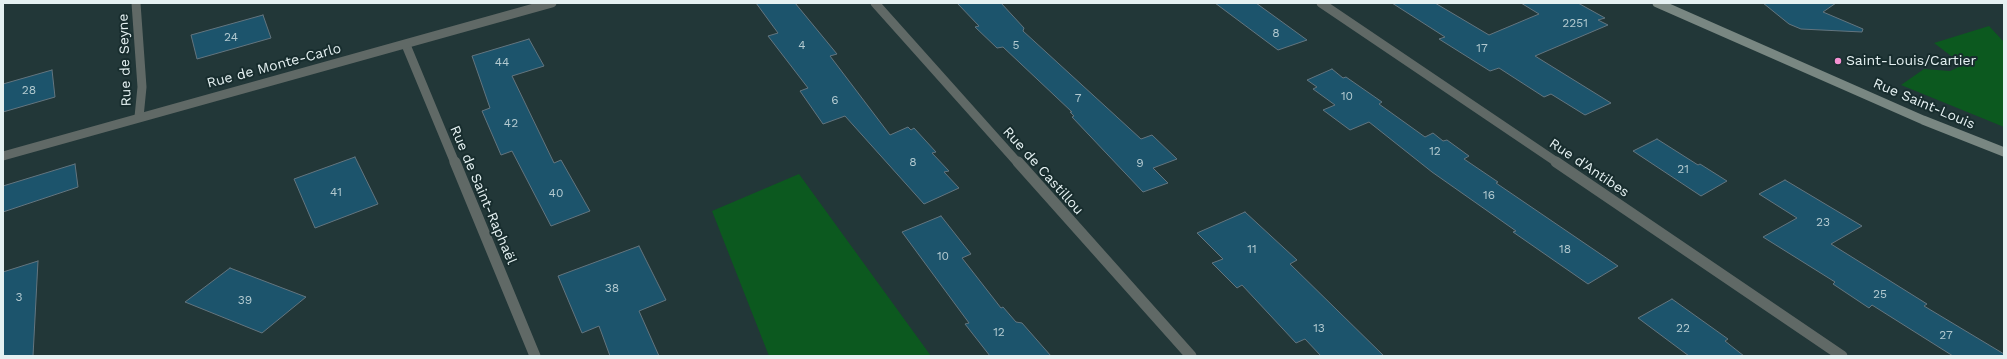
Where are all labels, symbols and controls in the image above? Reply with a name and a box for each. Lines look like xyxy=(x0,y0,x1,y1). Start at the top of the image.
street label: Rue de Seyne xyxy=(115,13,135,107)
house number: 2251 xyxy=(1562,16,1588,30)
house number: 8 xyxy=(1272,26,1280,40)
house number: 24 xyxy=(224,30,238,44)
house number: 4 xyxy=(798,38,806,52)
house number: 5 xyxy=(1013,38,1019,52)
street label: Rue de Monte-Carlo xyxy=(205,40,343,92)
house number: 17 xyxy=(1476,41,1488,55)
place label: Saint-Louis/Cartier xyxy=(1846,53,1976,69)
house number: 44 xyxy=(495,55,509,69)
marker: Saint-Louis/Cartier xyxy=(1833,56,1843,66)
street label: Rue Saint-Louis xyxy=(1871,75,1977,133)
house number: 28 xyxy=(22,83,36,97)
house number: 10 xyxy=(1341,89,1353,103)
house number: 7 xyxy=(1075,91,1081,105)
house number: 6 xyxy=(831,93,839,107)
house number: 42 xyxy=(504,116,518,130)
street label: Rue de Saint-Raphaël xyxy=(446,123,520,267)
street label: Rue de Castillou xyxy=(999,124,1087,218)
street label: Rue d'Antibes xyxy=(1546,135,1632,201)
house number: 12 xyxy=(1429,144,1441,158)
house number: 8 xyxy=(909,155,917,169)
house number: 9 xyxy=(1136,156,1144,170)
house number: 21 xyxy=(1677,162,1689,176)
house number: 41 xyxy=(330,185,342,199)
house number: 40 xyxy=(549,186,563,200)
house number: 16 xyxy=(1483,188,1495,202)
house number: 23 xyxy=(1816,215,1830,229)
house number: 11 xyxy=(1247,242,1257,256)
house number: 18 xyxy=(1559,242,1571,256)
house number: 10 xyxy=(937,249,949,263)
house number: 38 xyxy=(605,281,619,295)
house number: 25 xyxy=(1873,287,1887,301)
house number: 3 xyxy=(16,290,22,304)
house number: 39 xyxy=(238,293,252,307)
house number: 13 xyxy=(1313,321,1325,335)
house number: 22 xyxy=(1676,321,1690,335)
house number: 12 xyxy=(993,325,1005,339)
house number: 27 xyxy=(1939,328,1953,342)

